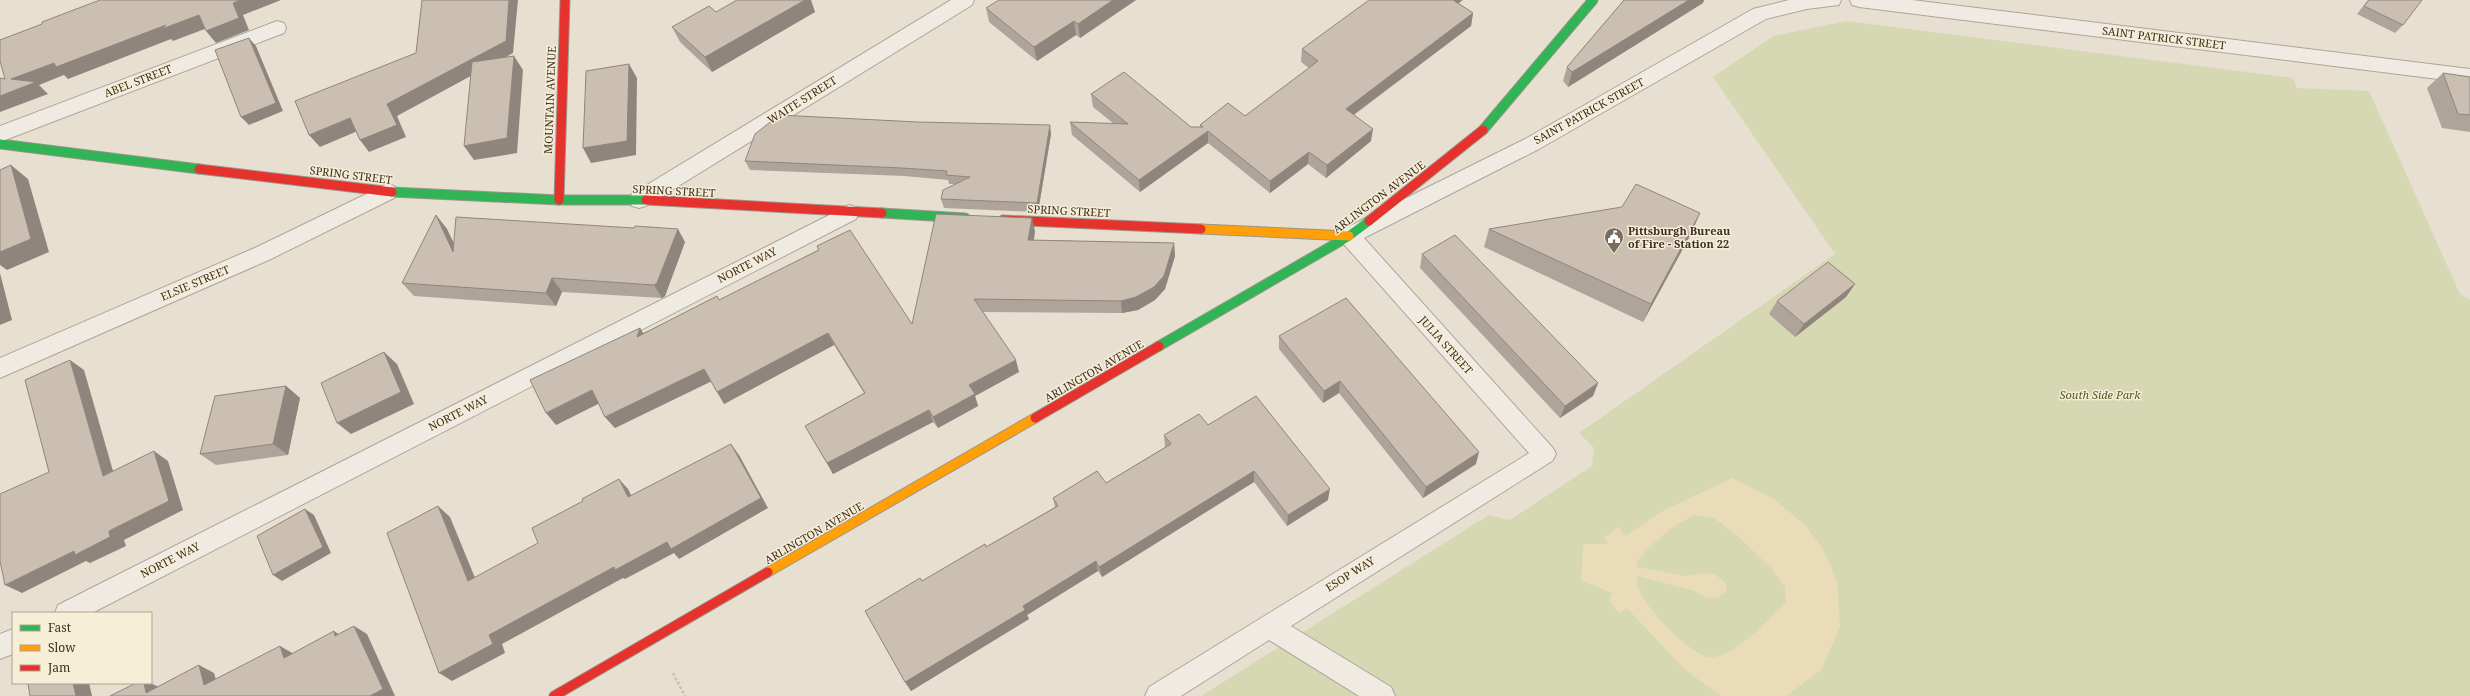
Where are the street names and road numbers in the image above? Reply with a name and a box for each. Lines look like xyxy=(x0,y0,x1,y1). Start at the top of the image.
street label: SAINT PATRICK STREET xyxy=(2101,22,2227,53)
street label: MOUNTAIN AVENUE xyxy=(540,46,559,154)
street label: ABEL STREET xyxy=(102,61,174,100)
street label: WAITE STREET xyxy=(764,72,839,127)
street label: SAINT PATRICK STREET xyxy=(1531,74,1647,147)
street label: ARLINGTON AVENUE xyxy=(1329,157,1428,236)
street label: SPRING STREET xyxy=(309,162,393,187)
street label: SPRING STREET xyxy=(632,181,716,200)
street label: SPRING STREET xyxy=(1027,201,1111,220)
street label: NORTE WAY xyxy=(715,243,779,286)
street label: ELSIE STREET xyxy=(158,261,232,304)
street label: JULIA STREET xyxy=(1416,312,1477,377)
street label: ARLINGTON AVENUE xyxy=(1041,336,1146,405)
street label: NORTE WAY xyxy=(426,391,490,434)
street label: ARLINGTON AVENUE xyxy=(761,498,866,567)
street label: NORTE WAY xyxy=(138,538,202,581)
street label: ESOP WAY xyxy=(1322,553,1377,595)

